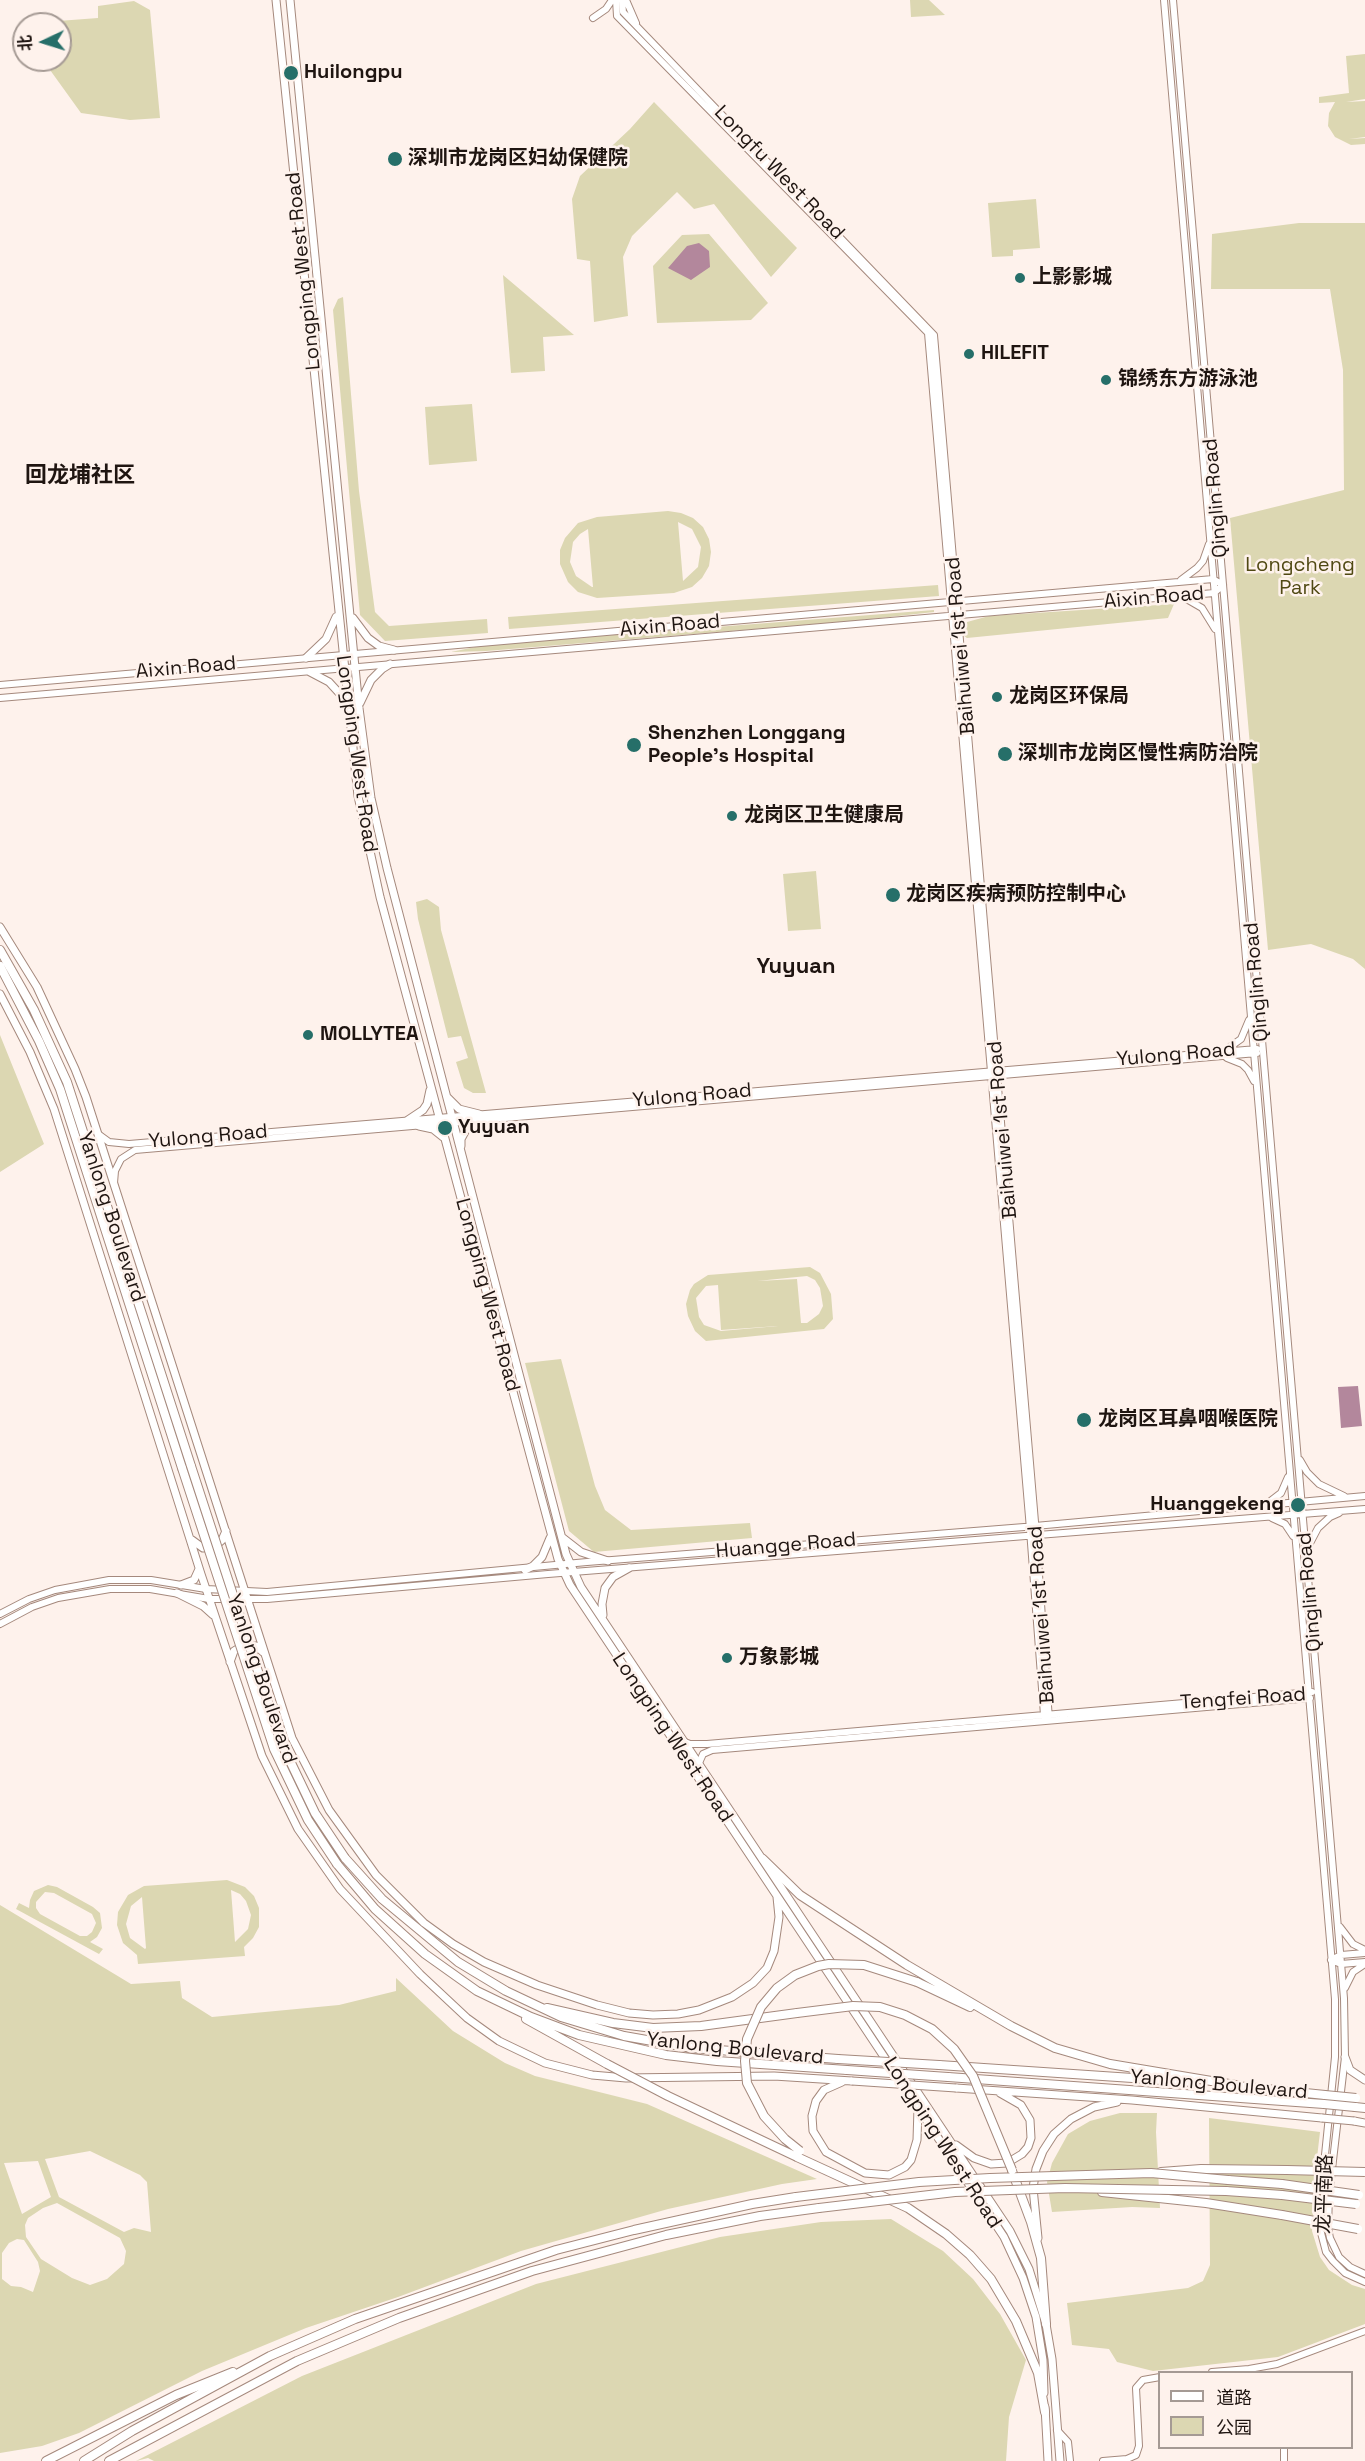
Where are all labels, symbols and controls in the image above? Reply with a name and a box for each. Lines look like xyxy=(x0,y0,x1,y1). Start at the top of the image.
north arrow xyxy=(12,12,72,72)
text: 北 xyxy=(15,34,37,52)
place label: Huilongpu xyxy=(304,61,402,85)
marker: Huilongpu xyxy=(282,64,300,82)
street label: Longfu West Road xyxy=(709,101,849,245)
place label: 深圳市龙岗区妇幼保健院 xyxy=(408,147,628,171)
marker: 深圳市龙岗区妇幼保健院 xyxy=(386,150,404,168)
street label: Longping West Road xyxy=(282,171,326,371)
place label: 上影影城 xyxy=(1032,266,1112,290)
marker: 上影影城 xyxy=(1013,271,1027,285)
place label: HILEFIT xyxy=(981,342,1049,366)
marker: HILEFIT xyxy=(962,347,976,361)
place label: 锦绣东方游泳池 xyxy=(1118,368,1258,392)
marker: 锦绣东方游泳池 xyxy=(1099,373,1113,387)
street label: Qinglin Road xyxy=(1199,437,1233,559)
district label: 回龙埔社区 xyxy=(25,463,135,489)
park label: Longcheng Park xyxy=(1245,554,1355,601)
street label: Baihuiwei 1st Road xyxy=(941,556,981,736)
street label: Aixin Road xyxy=(1103,582,1205,614)
street label: Aixin Road xyxy=(619,610,721,642)
street label: Aixin Road xyxy=(135,652,237,684)
street label: Longping West Road xyxy=(330,654,382,854)
place label: 龙岗区环保局 xyxy=(1009,685,1129,709)
marker: 龙岗区环保局 xyxy=(990,690,1004,704)
place label: Shenzhen Longgang People’s Hospital xyxy=(648,722,845,769)
marker: Shenzhen Longgang People’s Hospital xyxy=(625,736,643,754)
place label: 深圳市龙岗区慢性病防治院 xyxy=(1018,742,1258,766)
marker: 深圳市龙岗区慢性病防治院 xyxy=(996,745,1014,763)
place label: 龙岗区卫生健康局 xyxy=(744,804,904,828)
marker: 龙岗区卫生健康局 xyxy=(725,809,739,823)
place label: 龙岗区疾病预防控制中心 xyxy=(906,883,1126,907)
marker: 龙岗区疾病预防控制中心 xyxy=(884,886,902,904)
street label: Qinglin Road xyxy=(1240,921,1274,1043)
district label: Yuyuan xyxy=(757,954,835,980)
place label: MOLLYTEA xyxy=(320,1023,419,1047)
marker: MOLLYTEA xyxy=(301,1028,315,1042)
street label: Yulong Road xyxy=(1115,1038,1237,1072)
street label: Baihuiwei 1st Road xyxy=(983,1040,1023,1220)
street label: Yulong Road xyxy=(631,1079,753,1113)
place label: Yuyuan xyxy=(458,1116,530,1140)
marker: Yuyuan xyxy=(436,1119,454,1137)
street label: Yulong Road xyxy=(147,1120,269,1154)
street label: Yanlong Boulevard xyxy=(72,1129,150,1305)
street label: Longping West Road xyxy=(450,1196,524,1394)
place label: 龙岗区耳鼻咽喉医院 xyxy=(1098,1408,1278,1432)
marker: 龙岗区耳鼻咽喉医院 xyxy=(1075,1411,1093,1429)
place label: Huanggekeng xyxy=(1150,1493,1284,1517)
marker: Huanggekeng xyxy=(1289,1496,1307,1514)
street label: Baihuiwei 1st Road xyxy=(1024,1525,1060,1705)
street label: Huangge Road xyxy=(715,1528,857,1564)
street label: Qinglin Road xyxy=(1293,1531,1327,1653)
street label: Yanlong Boulevard xyxy=(221,1591,301,1767)
place label: 万象影城 xyxy=(739,1646,819,1670)
street label: Longping West Road xyxy=(606,1649,738,1827)
marker: 万象影城 xyxy=(720,1651,734,1665)
street label: Tengfei Road xyxy=(1179,1683,1307,1715)
street label: Yanlong Boulevard xyxy=(645,2028,825,2070)
street label: Longping West Road xyxy=(878,2053,1006,2233)
street label: Yanlong Boulevard xyxy=(1129,2065,1309,2105)
street label: 龙平南路 xyxy=(1312,2154,1338,2234)
legend xyxy=(1158,2371,1353,2449)
text: 道路 xyxy=(1216,2386,1252,2409)
text: 公园 xyxy=(1216,2416,1252,2439)

